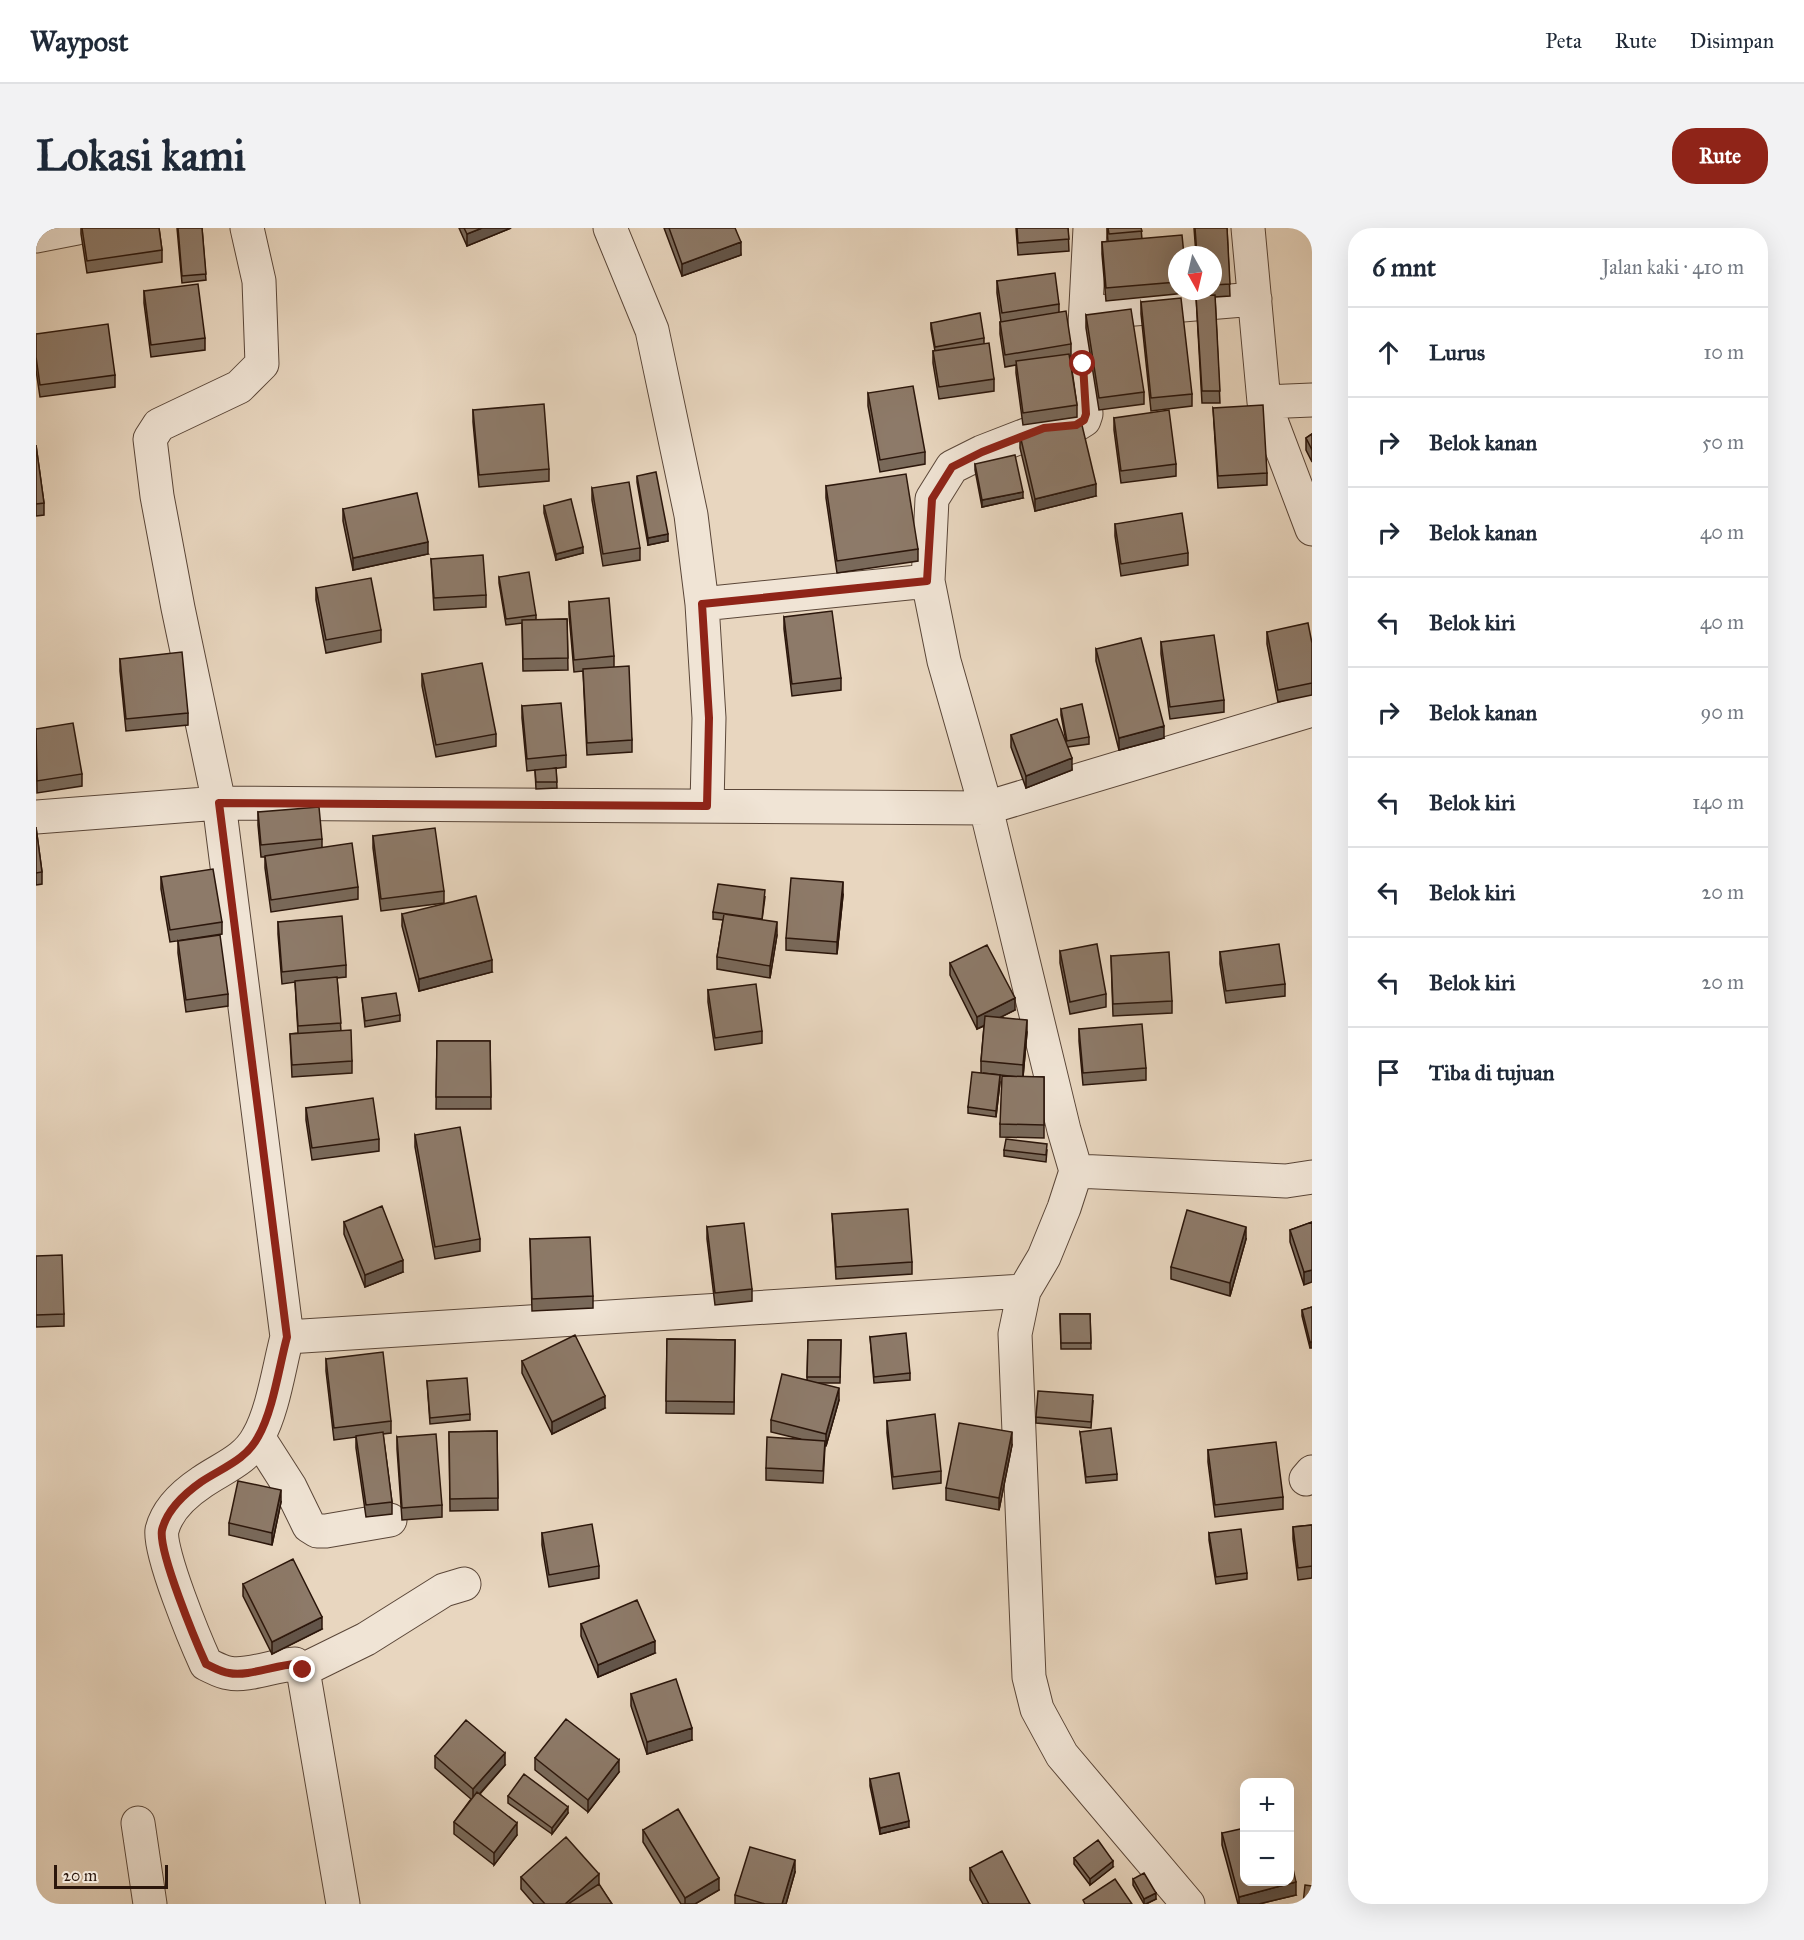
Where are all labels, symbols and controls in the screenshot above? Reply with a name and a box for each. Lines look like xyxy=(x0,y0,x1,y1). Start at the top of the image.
text: Waypost xyxy=(30,24,128,59)
text: Peta xyxy=(1545,28,1582,54)
text: Rute xyxy=(1615,28,1657,54)
text: Disimpan xyxy=(1690,28,1774,54)
button: Rute xyxy=(1672,128,1768,184)
text: Lokasi kami xyxy=(36,130,246,182)
north arrow xyxy=(1168,246,1222,300)
text: 6 mnt xyxy=(1372,251,1436,283)
text: Jalan kaki · 410 m xyxy=(1602,255,1744,279)
icon: ahead xyxy=(1372,336,1405,369)
text: Lurus xyxy=(1429,339,1485,366)
text: 10 m xyxy=(1703,340,1744,364)
route start xyxy=(1069,350,1095,376)
icon: right xyxy=(1372,426,1405,459)
text: Belok kanan xyxy=(1429,429,1537,456)
text: 50 m xyxy=(1702,430,1744,454)
icon: right xyxy=(1372,516,1405,549)
text: Belok kanan xyxy=(1429,519,1537,546)
text: 40 m xyxy=(1700,520,1744,544)
icon: left xyxy=(1372,606,1405,639)
text: Belok kiri xyxy=(1429,609,1515,636)
text: 40 m xyxy=(1700,610,1744,634)
icon: right xyxy=(1372,696,1405,729)
text: Belok kanan xyxy=(1429,699,1537,726)
text: 90 m xyxy=(1701,700,1744,724)
icon: left xyxy=(1372,786,1405,819)
text: Belok kiri xyxy=(1429,789,1515,816)
text: 140 m xyxy=(1692,790,1744,814)
icon: left xyxy=(1372,876,1405,909)
text: Belok kiri xyxy=(1429,879,1515,906)
text: 20 m xyxy=(1701,880,1744,904)
icon: left xyxy=(1372,966,1405,999)
text: Belok kiri xyxy=(1429,969,1515,996)
text: 20 m xyxy=(1701,970,1744,994)
icon: arrive xyxy=(1372,1056,1405,1089)
text: Tiba di tujuan xyxy=(1429,1059,1554,1086)
route end xyxy=(289,1656,315,1682)
map controls xyxy=(1240,1778,1294,1886)
button: + xyxy=(1240,1778,1294,1832)
button: − xyxy=(1240,1832,1294,1886)
scale bar xyxy=(54,1862,168,1890)
text: 20 m xyxy=(63,1866,97,1885)

